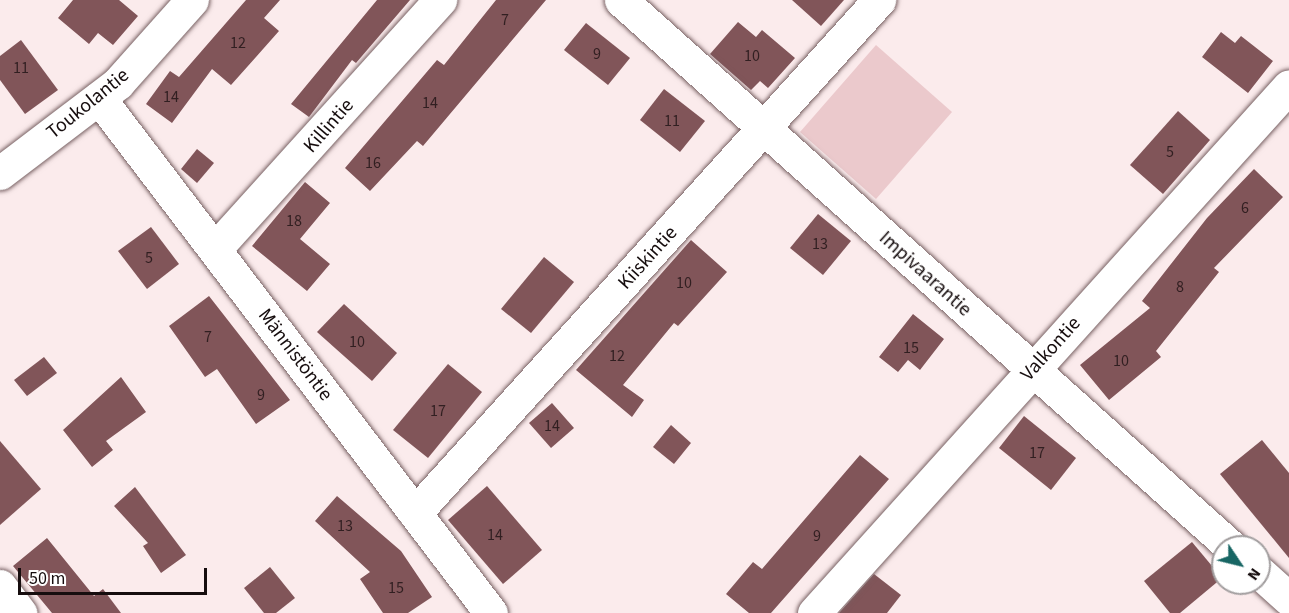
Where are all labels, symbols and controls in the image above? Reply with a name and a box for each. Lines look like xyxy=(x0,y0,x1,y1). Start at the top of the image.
house number: 7 xyxy=(501,10,509,30)
house number: 12 xyxy=(230,33,246,53)
house number: 9 xyxy=(593,44,601,64)
house number: 10 xyxy=(744,46,760,66)
house number: 11 xyxy=(13,58,29,78)
street label: Toukolantie xyxy=(42,63,134,145)
house number: 14 xyxy=(163,87,179,107)
house number: 14 xyxy=(422,93,438,113)
street label: Killintie xyxy=(299,94,359,158)
house number: 11 xyxy=(664,111,680,131)
house number: 5 xyxy=(1166,142,1174,162)
house number: 16 xyxy=(365,153,381,173)
house number: 6 xyxy=(1241,198,1249,218)
house number: 18 xyxy=(286,211,302,231)
street label: Kiiskintie xyxy=(613,221,683,295)
street label: Impivaarantie xyxy=(874,226,976,322)
house number: 13 xyxy=(812,234,828,254)
house number: 5 xyxy=(145,248,153,268)
house number: 10 xyxy=(676,273,692,293)
house number: 8 xyxy=(1176,277,1184,297)
street label: Männistöntie xyxy=(253,304,337,406)
street label: Valkontie xyxy=(1016,312,1086,386)
house number: 7 xyxy=(204,327,212,347)
house number: 10 xyxy=(349,332,365,352)
house number: 15 xyxy=(903,338,919,358)
house number: 12 xyxy=(609,346,625,366)
house number: 10 xyxy=(1113,351,1129,371)
house number: 9 xyxy=(257,385,265,405)
house number: 17 xyxy=(430,401,446,421)
house number: 14 xyxy=(544,416,560,436)
house number: 17 xyxy=(1029,443,1045,463)
house number: 13 xyxy=(337,516,353,536)
house number: 14 xyxy=(487,525,503,545)
house number: 9 xyxy=(813,526,821,546)
north arrow xyxy=(1211,535,1271,595)
scale bar xyxy=(21,556,210,594)
text: N xyxy=(1242,564,1266,585)
text: 50 m xyxy=(29,566,65,591)
house number: 15 xyxy=(388,578,404,598)

